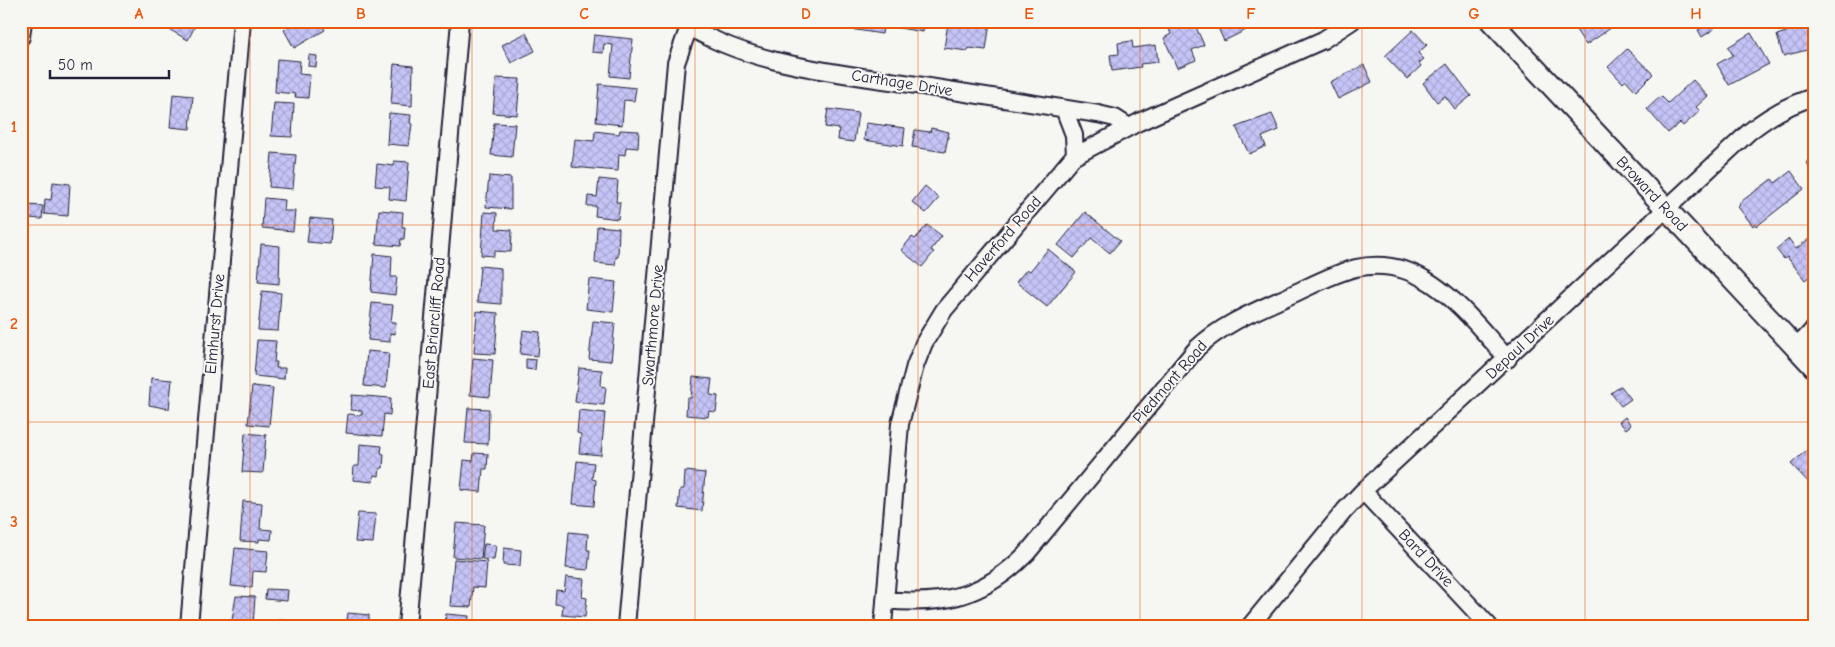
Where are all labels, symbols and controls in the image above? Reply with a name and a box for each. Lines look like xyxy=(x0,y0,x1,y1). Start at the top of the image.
text: A xyxy=(135,5,144,23)
text: B xyxy=(356,5,366,23)
text: C xyxy=(579,5,589,23)
text: D xyxy=(801,5,811,23)
text: E xyxy=(1024,5,1034,23)
text: F xyxy=(1246,5,1256,23)
text: G xyxy=(1468,5,1480,23)
text: H xyxy=(1690,5,1702,23)
scale bar xyxy=(50,48,169,80)
text: 50 m xyxy=(58,56,93,74)
street label: Carthage Drive xyxy=(850,66,954,100)
text: 1 xyxy=(11,118,17,136)
street label: Broward Road xyxy=(1613,153,1691,235)
street label: Haverford Road xyxy=(961,193,1045,285)
street label: East Briarcliff Road xyxy=(419,256,449,390)
street label: Swarthmore Drive xyxy=(639,264,667,386)
street label: Elmhurst Drive xyxy=(202,273,228,375)
street label: Depaul Drive xyxy=(1482,311,1558,383)
text: 2 xyxy=(10,315,18,333)
street label: Piedmont Road xyxy=(1129,337,1211,427)
text: 3 xyxy=(10,513,18,531)
street label: Bard Drive xyxy=(1395,525,1457,591)

